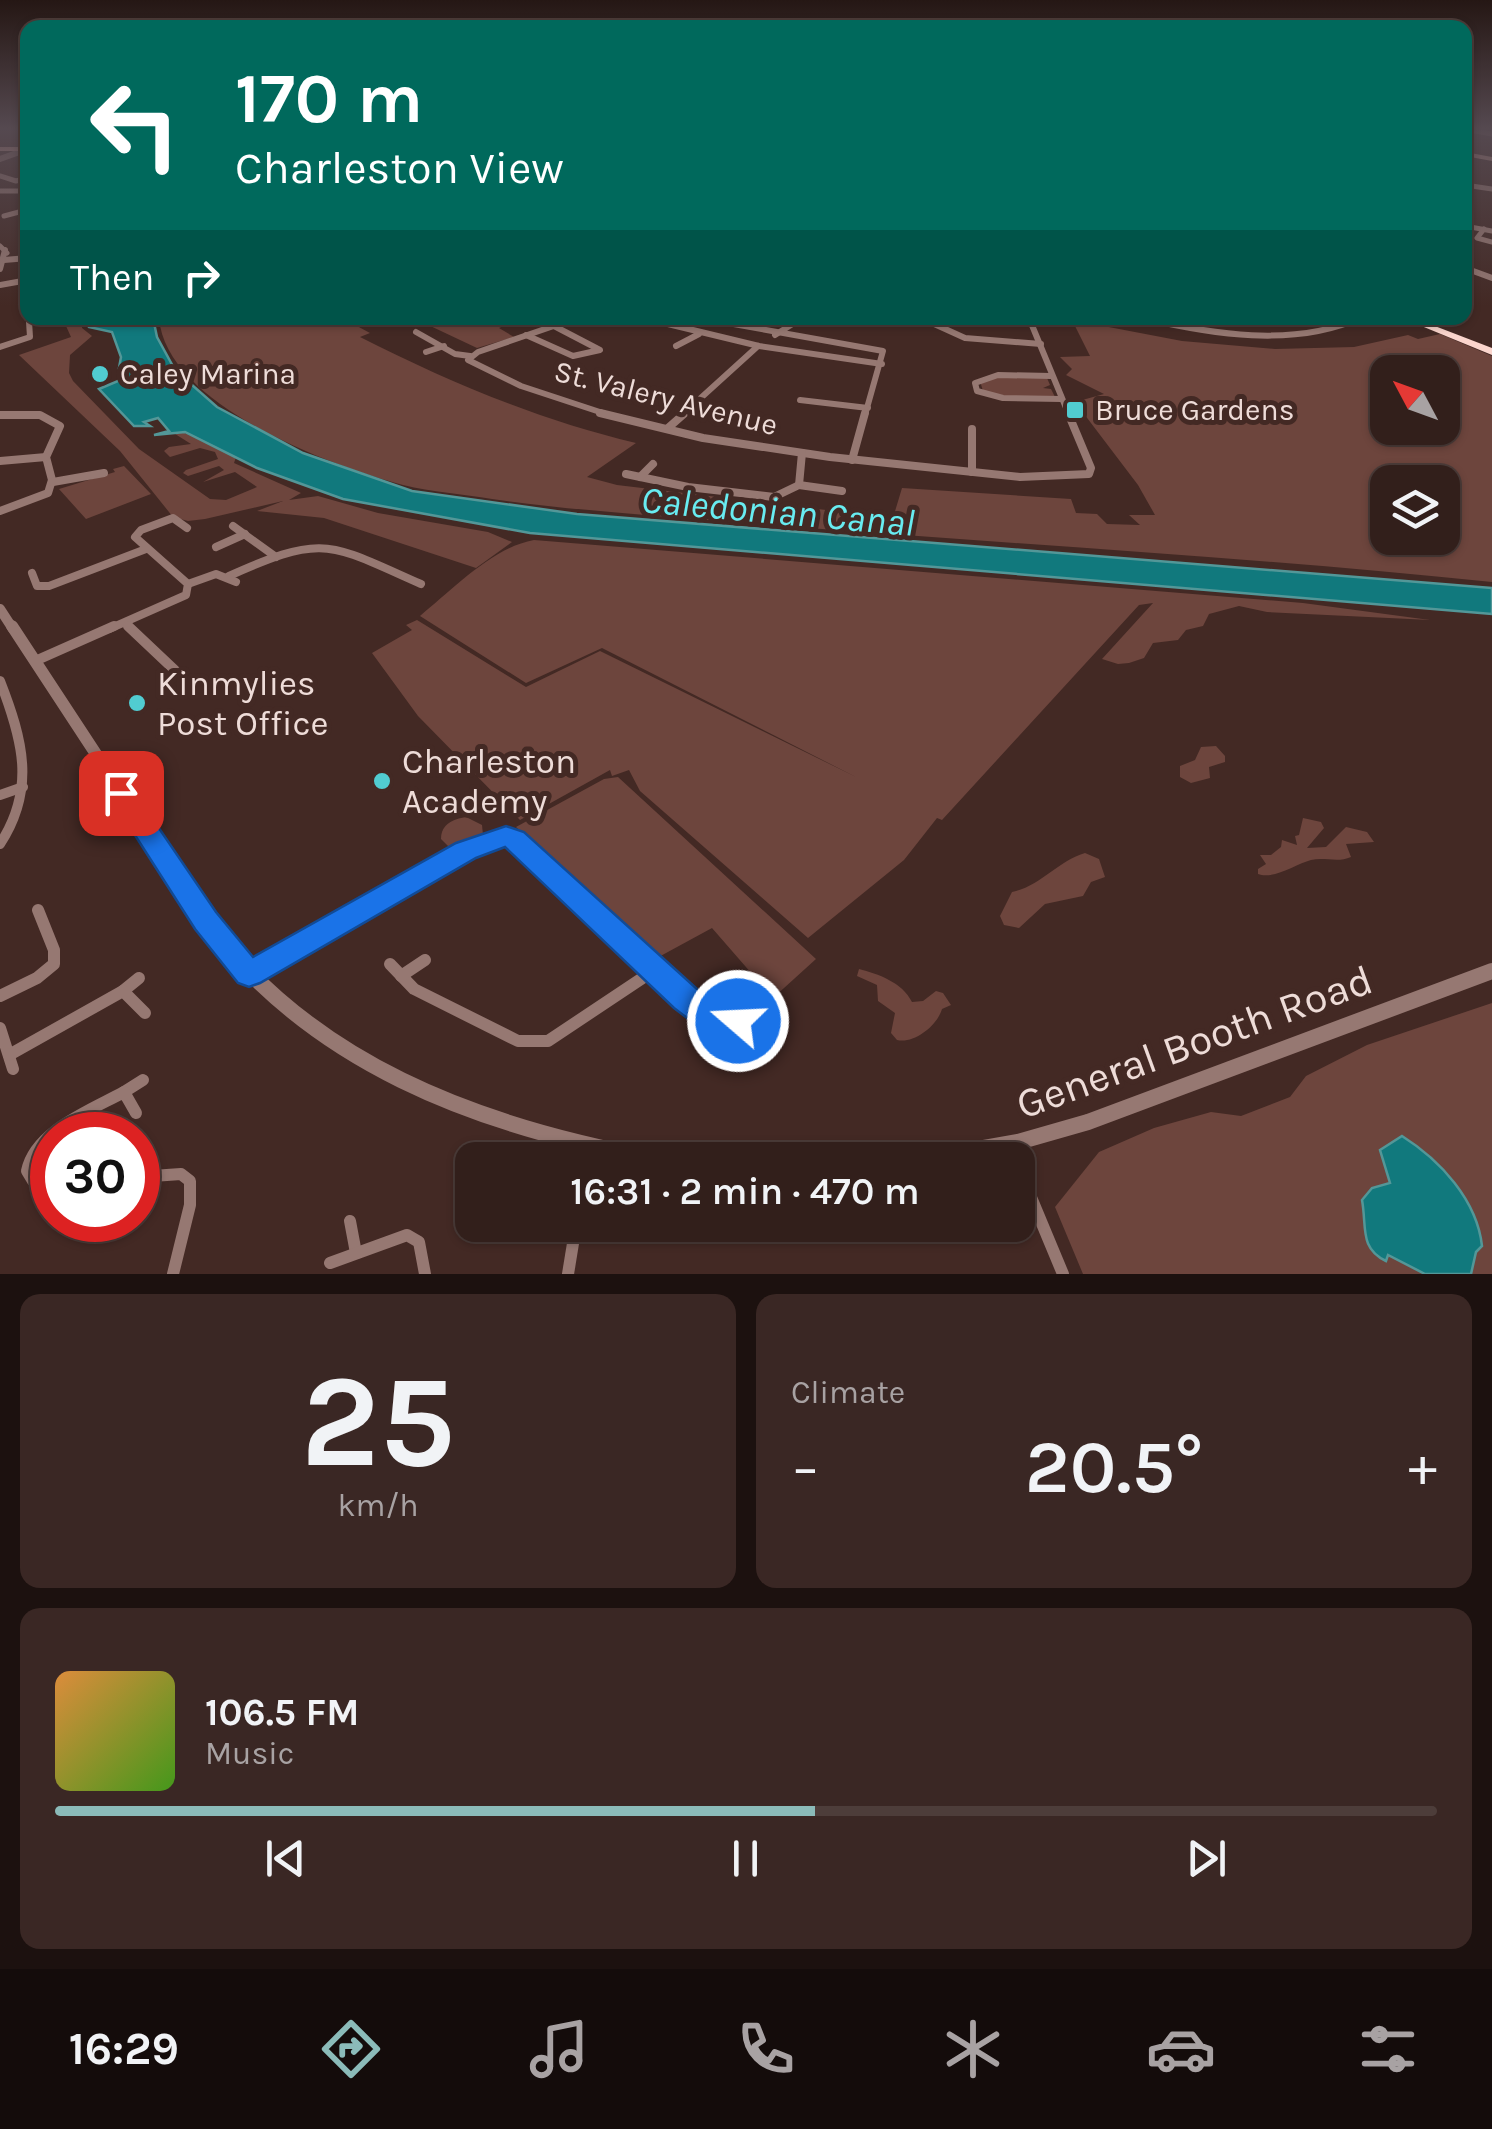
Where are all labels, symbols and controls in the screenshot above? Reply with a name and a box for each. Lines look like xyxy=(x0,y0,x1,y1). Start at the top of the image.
text: 170 m xyxy=(235,58,423,140)
icon: left xyxy=(70,60,200,190)
text: Charleston View xyxy=(235,142,564,194)
icon: right xyxy=(174,250,229,305)
text: Then xyxy=(70,255,154,300)
street label: St. Valery Avenue xyxy=(551,353,781,443)
north arrow xyxy=(1370,355,1460,445)
map controls xyxy=(1370,355,1460,555)
place label: Caley Marina xyxy=(120,356,296,392)
marker: Caley Marina xyxy=(89,363,111,385)
place label: Bruce Gardens xyxy=(1095,392,1294,428)
marker: Bruce Gardens xyxy=(1064,399,1086,421)
button: layers xyxy=(1370,465,1460,555)
water label: Caledonian Canal xyxy=(639,477,917,546)
place label: Kinmylies Post Office xyxy=(157,663,328,744)
marker: Kinmylies Post Office xyxy=(126,692,148,714)
place label: Charleston Academy xyxy=(402,741,576,822)
pin xyxy=(79,751,164,836)
icon: arrive xyxy=(94,766,149,821)
marker: Charleston Academy xyxy=(371,770,393,792)
street label: General Booth Road xyxy=(1009,954,1379,1130)
position arrow xyxy=(686,969,790,1073)
speed limit sign: 30 xyxy=(30,1112,160,1242)
text: 16:31 · 2 min · 470 m xyxy=(570,1169,920,1214)
text: 25 xyxy=(301,1346,455,1498)
text: Climate xyxy=(791,1374,905,1411)
text: 20.5° xyxy=(1025,1423,1203,1511)
text: − xyxy=(791,1435,820,1499)
text: + xyxy=(1408,1435,1437,1499)
text: km/h xyxy=(337,1487,419,1524)
text: 106.5 FM xyxy=(205,1690,360,1735)
text: Music xyxy=(205,1735,294,1772)
icon: previous xyxy=(258,1831,313,1886)
icon: pause xyxy=(718,1831,773,1886)
icon: next xyxy=(1179,1831,1234,1886)
icon: directions xyxy=(316,2014,386,2084)
icon: music xyxy=(524,2014,594,2084)
icon: phone xyxy=(731,2014,801,2084)
icon: climate xyxy=(938,2014,1008,2084)
icon: car xyxy=(1146,2014,1216,2084)
icon: filters xyxy=(1353,2014,1423,2084)
text: 16:29 xyxy=(69,2023,179,2075)

